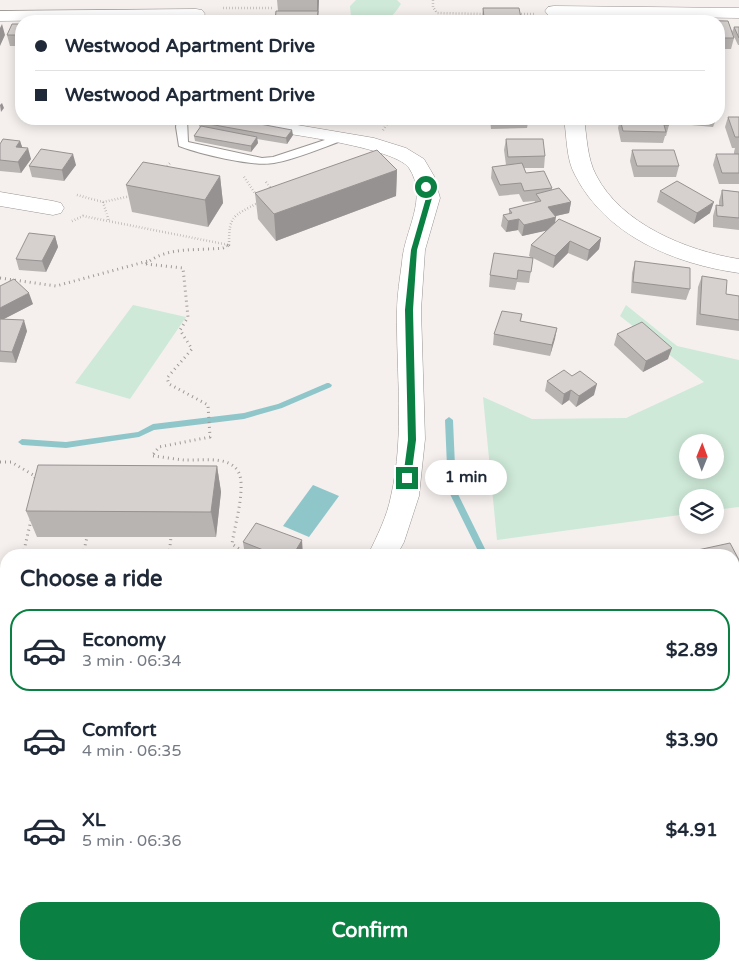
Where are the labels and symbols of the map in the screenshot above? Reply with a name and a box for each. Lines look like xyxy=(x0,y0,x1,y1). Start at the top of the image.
route start xyxy=(415,176,437,198)
north arrow xyxy=(679,434,724,479)
callout: 1 min xyxy=(424,460,507,496)
route end xyxy=(396,467,418,489)

